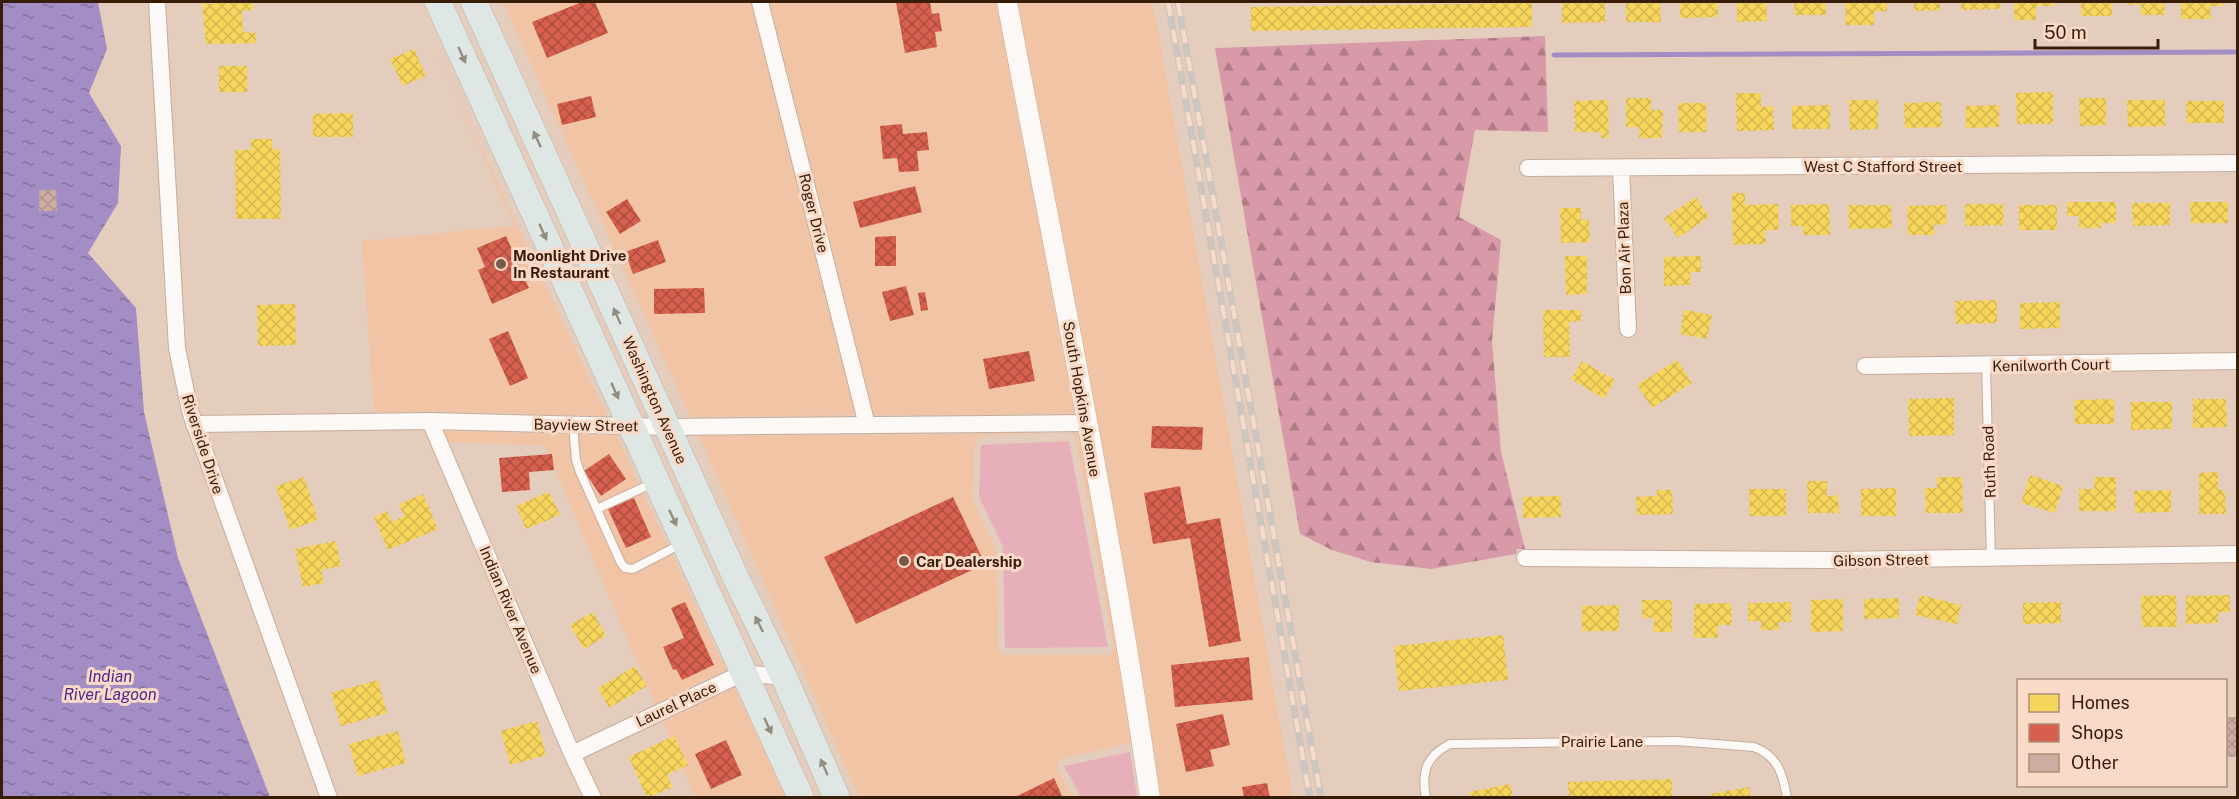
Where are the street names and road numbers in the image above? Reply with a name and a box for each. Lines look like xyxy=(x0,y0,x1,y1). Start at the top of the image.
street label: West C Stafford Street xyxy=(1804,158,1962,175)
street label: Roger Drive xyxy=(796,171,832,255)
street label: Bon Air Plaza xyxy=(1614,201,1634,295)
street label: South Hopkins Avenue xyxy=(1060,320,1104,478)
street label: Washington Avenue xyxy=(619,334,691,466)
street label: Kenilworth Court xyxy=(1992,355,2110,375)
street label: Riverside Drive xyxy=(179,392,227,496)
street label: Bayview Street xyxy=(533,416,639,434)
street label: Ruth Road xyxy=(1979,426,1999,498)
street label: Indian River Avenue xyxy=(476,544,546,676)
street label: Gibson Street xyxy=(1833,551,1929,569)
street label: Laurel Place xyxy=(633,678,719,730)
street label: Prairie Lane xyxy=(1561,733,1643,750)

